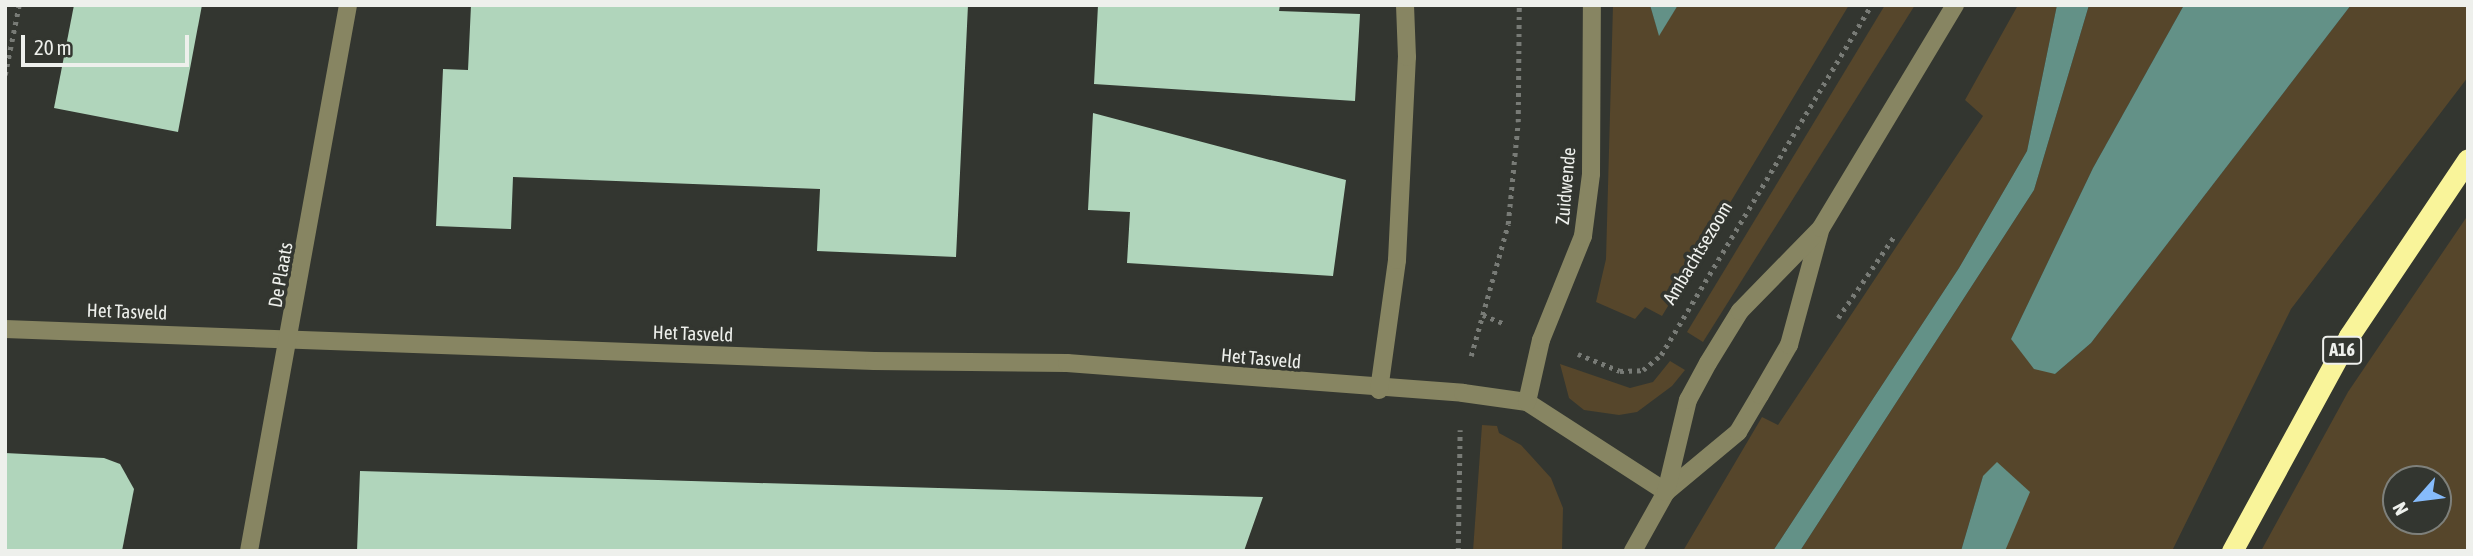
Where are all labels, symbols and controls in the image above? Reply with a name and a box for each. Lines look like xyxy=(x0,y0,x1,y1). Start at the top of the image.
scale bar xyxy=(24,21,192,65)
text: 20 m xyxy=(34,35,72,59)
street label: Zuidwende xyxy=(1551,146,1581,226)
street label: Ambachtsezoom xyxy=(1658,197,1738,309)
street label: De Plaats xyxy=(264,240,298,310)
street label: Het Tasveld xyxy=(86,299,168,325)
street label: Het Tasveld xyxy=(652,321,734,347)
road number: A16 xyxy=(2321,336,2363,364)
street label: Het Tasveld xyxy=(1220,344,1302,374)
north arrow xyxy=(2382,465,2452,535)
text: N xyxy=(2388,499,2413,519)

